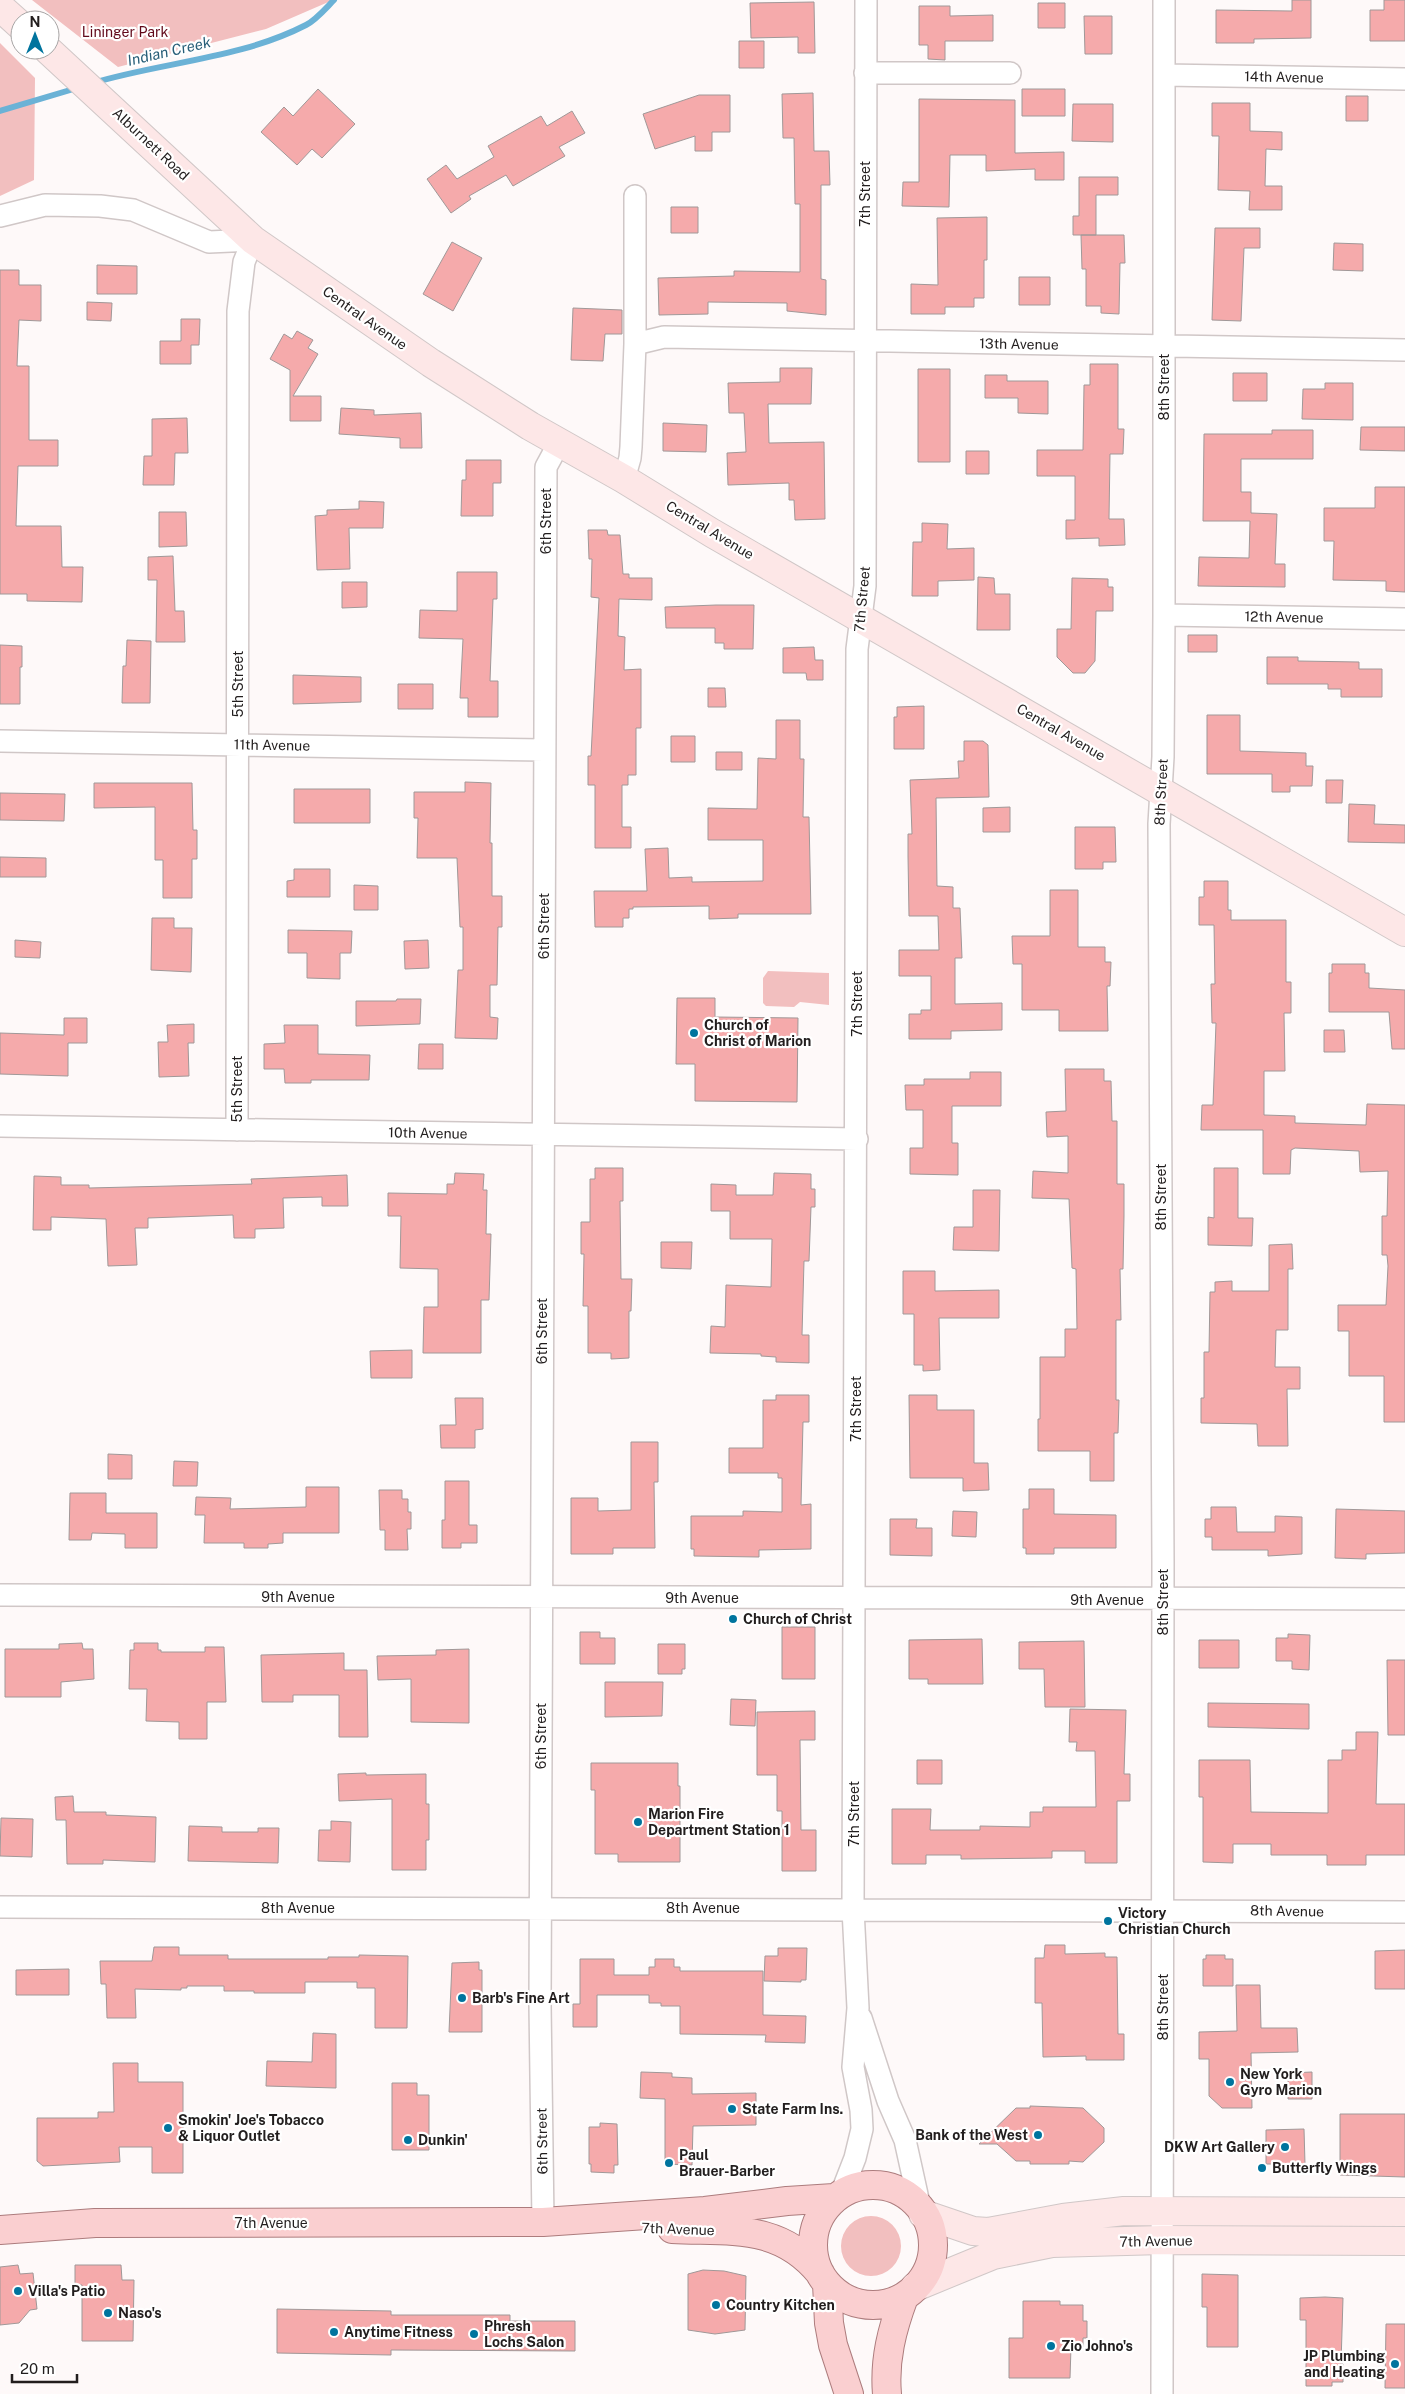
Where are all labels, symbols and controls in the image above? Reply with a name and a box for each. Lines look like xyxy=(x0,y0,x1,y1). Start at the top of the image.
north arrow xyxy=(10,10,60,60)
text: N xyxy=(30,14,40,30)
park label: Lininger Park xyxy=(82,24,168,40)
water label: Indian Creek xyxy=(126,33,213,69)
street label: 14th Avenue xyxy=(1244,68,1324,86)
street label: Alburnett Road xyxy=(109,105,193,183)
street label: 7th Street xyxy=(857,161,873,227)
street label: Central Avenue xyxy=(320,283,410,353)
street label: 13th Avenue xyxy=(979,335,1059,353)
street label: 8th Street xyxy=(1156,354,1172,420)
street label: 6th Street xyxy=(538,488,554,554)
street label: Central Avenue xyxy=(663,498,757,563)
street label: 7th Street xyxy=(851,565,873,633)
street label: 12th Avenue xyxy=(1244,608,1324,626)
street label: 5th Street xyxy=(230,651,246,717)
street label: Central Avenue xyxy=(1014,700,1108,764)
street label: 11th Avenue xyxy=(234,736,310,754)
street label: 8th Street xyxy=(1151,758,1171,826)
street label: 6th Street xyxy=(536,893,552,959)
street label: 7th Street xyxy=(849,971,865,1037)
place label: Church of Christ of Marion xyxy=(704,1017,811,1049)
marker: Church of Christ of Marion xyxy=(688,1027,700,1039)
street label: 5th Street xyxy=(229,1056,245,1122)
street label: 10th Avenue xyxy=(388,1124,468,1142)
street label: 8th Street xyxy=(1153,1164,1169,1230)
street label: 6th Street xyxy=(534,1298,550,1364)
street label: 7th Street xyxy=(848,1376,864,1442)
street label: 8th Street xyxy=(1155,1569,1171,1635)
street label: 9th Avenue xyxy=(261,1589,335,1605)
street label: 9th Avenue xyxy=(665,1590,739,1606)
street label: 9th Avenue xyxy=(1070,1592,1144,1608)
place label: Church of Christ xyxy=(743,1611,852,1627)
marker: Church of Christ xyxy=(727,1613,739,1625)
street label: 6th Street xyxy=(533,1703,549,1769)
street label: 7th Street xyxy=(846,1781,862,1847)
place label: Marion Fire Department Station 1 xyxy=(648,1806,790,1838)
marker: Marion Fire Department Station 1 xyxy=(632,1816,644,1828)
street label: 8th Avenue xyxy=(261,1900,335,1916)
street label: 8th Avenue xyxy=(666,1900,740,1916)
street label: 8th Avenue xyxy=(1250,1902,1324,1920)
place label: Victory Christian Church xyxy=(1118,1905,1231,1937)
marker: Victory Christian Church xyxy=(1102,1915,1114,1927)
street label: 8th Street xyxy=(1155,1974,1171,2040)
place label: Barb's Fine Art xyxy=(472,1990,570,2006)
marker: Barb's Fine Art xyxy=(456,1992,468,2004)
place label: New York Gyro Marion xyxy=(1240,2066,1322,2098)
marker: New York Gyro Marion xyxy=(1224,2076,1236,2088)
place label: State Farm Ins. xyxy=(742,2101,843,2117)
marker: State Farm Ins. xyxy=(726,2103,738,2115)
street label: 6th Street xyxy=(533,2108,551,2174)
place label: Smokin' Joe's Tobacco & Liquor Outlet xyxy=(178,2112,324,2144)
marker: Smokin' Joe's Tobacco & Liquor Outlet xyxy=(162,2122,174,2134)
place label: Bank of the West xyxy=(915,2127,1028,2143)
marker: Bank of the West xyxy=(1032,2129,1044,2141)
place label: Dunkin' xyxy=(418,2132,468,2148)
marker: Dunkin' xyxy=(402,2134,414,2146)
place label: DKW Art Gallery xyxy=(1164,2139,1275,2155)
marker: DKW Art Gallery xyxy=(1279,2141,1291,2153)
place label: Paul Brauer-Barber xyxy=(679,2147,775,2179)
marker: Paul Brauer-Barber xyxy=(663,2157,675,2169)
place label: Butterfly Wings xyxy=(1272,2160,1377,2176)
marker: Butterfly Wings xyxy=(1256,2162,1268,2174)
street label: 7th Avenue xyxy=(234,2215,308,2231)
street label: 7th Avenue xyxy=(641,2220,715,2238)
street label: 7th Avenue xyxy=(1119,2232,1193,2250)
place label: Villa's Patio xyxy=(28,2283,105,2299)
marker: Villa's Patio xyxy=(12,2285,24,2297)
place label: Country Kitchen xyxy=(726,2297,835,2313)
marker: Country Kitchen xyxy=(710,2299,722,2311)
place label: Naso's xyxy=(118,2305,162,2321)
marker: Naso's xyxy=(102,2307,114,2319)
place label: Phresh Lochs Salon xyxy=(484,2318,564,2350)
place label: Anytime Fitness xyxy=(344,2324,453,2340)
marker: Anytime Fitness xyxy=(328,2326,340,2338)
marker: Phresh Lochs Salon xyxy=(468,2328,480,2340)
place label: Zio Johno's xyxy=(1061,2338,1133,2354)
marker: Zio Johno's xyxy=(1045,2340,1057,2352)
place label: JP Plumbing and Heating xyxy=(1303,2348,1385,2380)
scale bar xyxy=(12,2352,78,2384)
marker: JP Plumbing and Heating xyxy=(1389,2358,1401,2370)
text: 20 m xyxy=(20,2360,55,2377)

